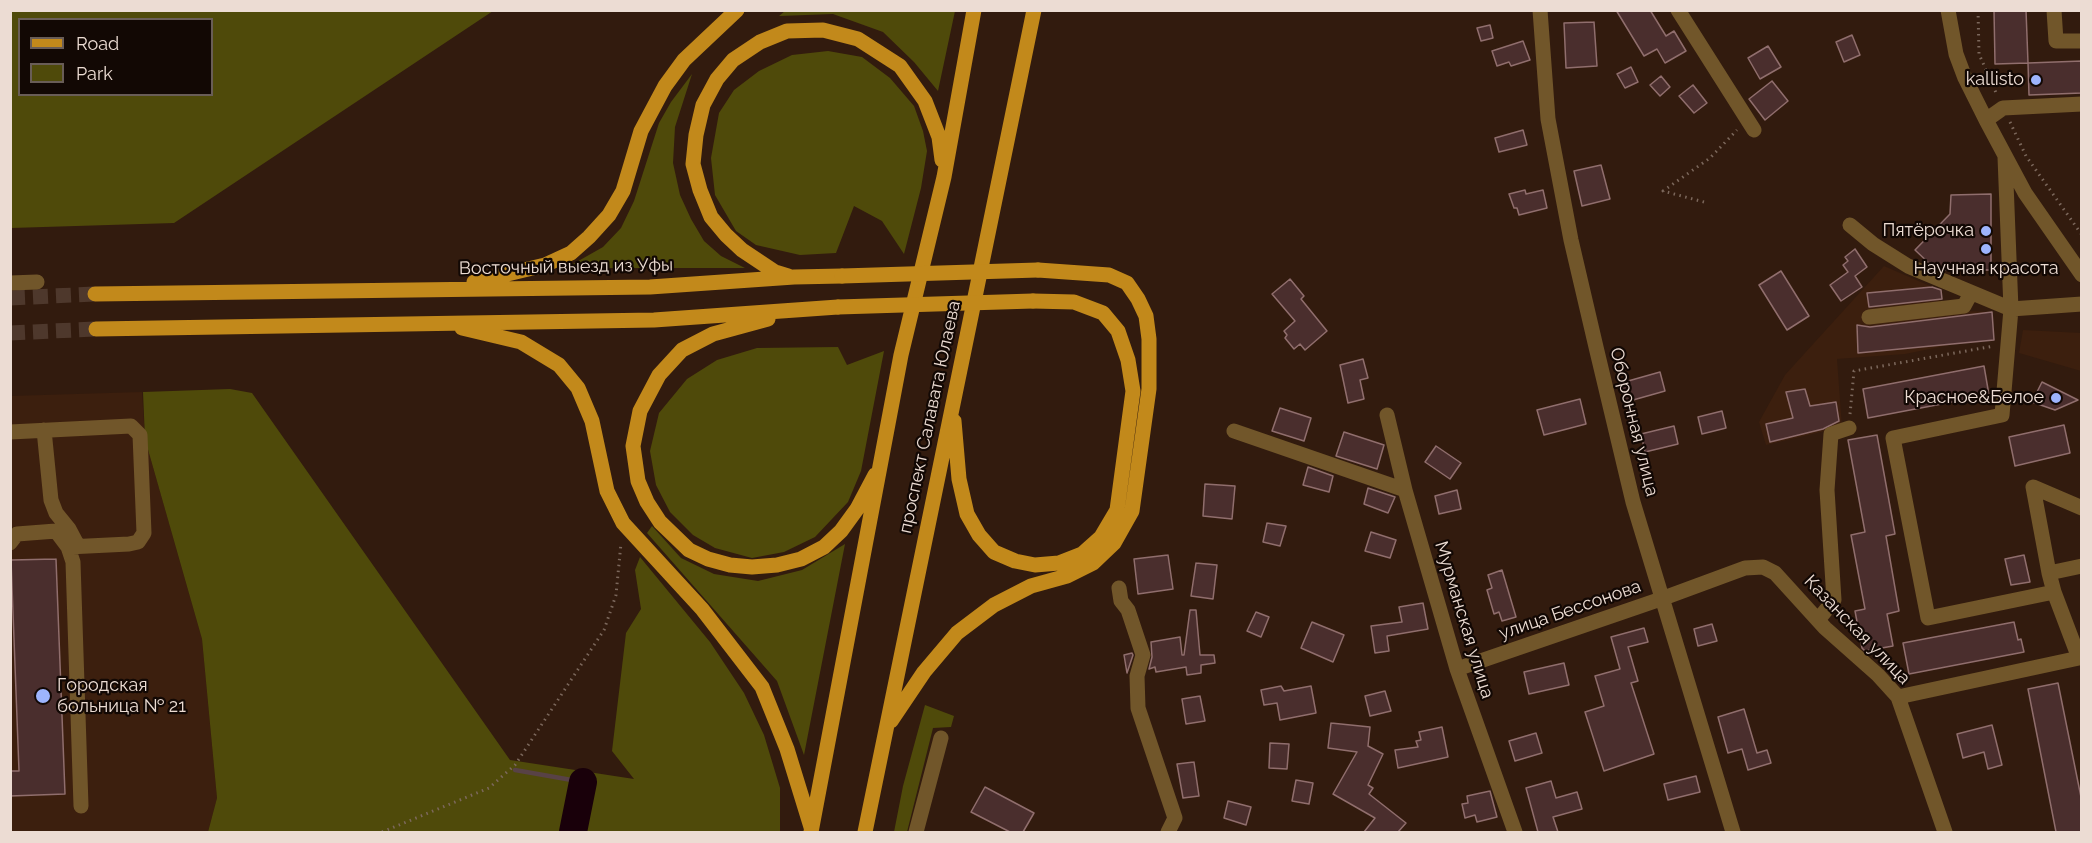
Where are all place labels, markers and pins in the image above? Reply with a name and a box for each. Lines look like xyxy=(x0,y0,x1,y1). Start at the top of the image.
place label: kallisto xyxy=(1966,69,2024,91)
marker: kallisto xyxy=(2029,73,2043,87)
place label: Пятёрочка xyxy=(1882,220,1974,242)
marker: Пятёрочка xyxy=(1979,224,1993,238)
marker: Научная красота xyxy=(1979,242,1993,256)
place label: Научная красота xyxy=(1913,258,2059,280)
place label: Красное&Белое xyxy=(1904,387,2044,409)
marker: Красное&Белое xyxy=(2049,391,2063,405)
place label: Городская больница № 21 xyxy=(57,675,186,718)
marker: Городская больница № 21 xyxy=(34,687,52,705)

